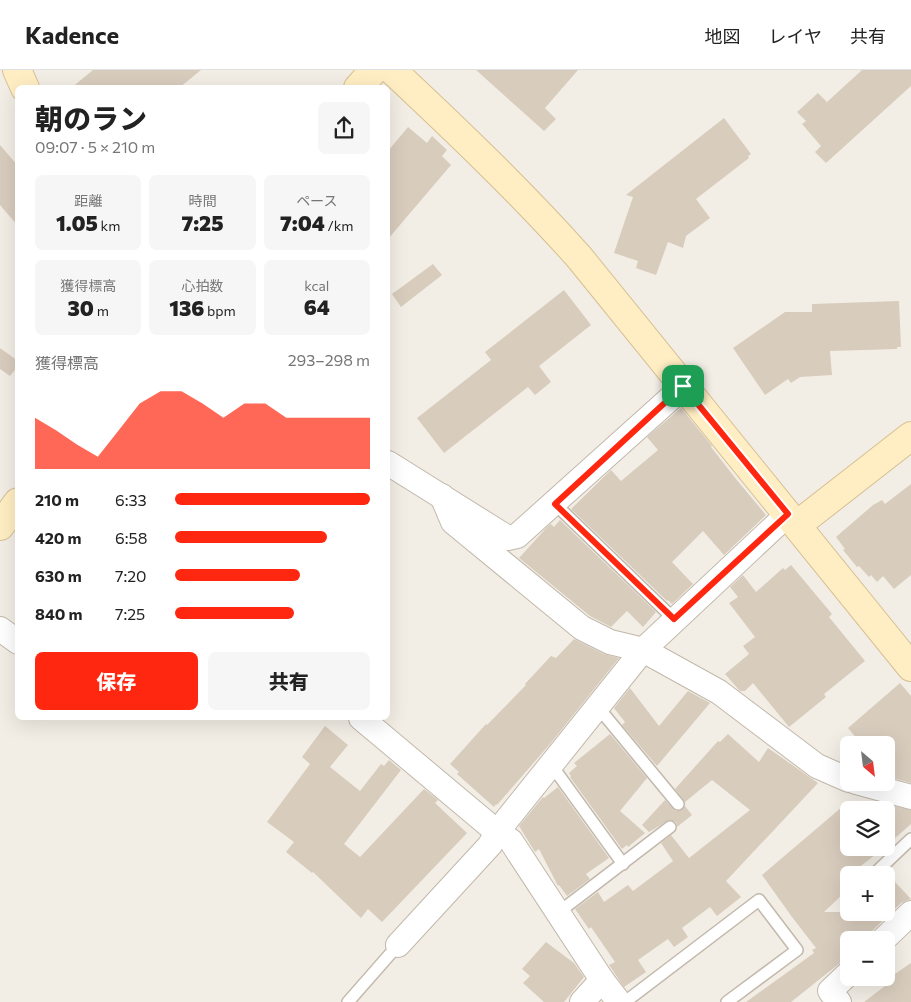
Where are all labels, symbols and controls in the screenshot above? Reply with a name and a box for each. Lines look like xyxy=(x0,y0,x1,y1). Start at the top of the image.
text: Kadence xyxy=(25,20,119,49)
text: 地図 xyxy=(705,25,741,47)
text: レイヤ xyxy=(769,25,822,47)
text: 共有 xyxy=(850,25,886,47)
text: 朝のラン xyxy=(35,101,147,135)
button: share xyxy=(318,102,370,154)
text: 09:07 · 5 × 210 m xyxy=(35,137,155,156)
text: 距離 xyxy=(74,192,102,209)
text: 時間 xyxy=(188,192,216,209)
text: ペース xyxy=(296,192,337,209)
text: 1.05 xyxy=(56,210,98,235)
text: 7:25 xyxy=(181,210,224,235)
text: 7:04 xyxy=(280,210,325,235)
text: km xyxy=(98,217,120,234)
text: /km xyxy=(325,217,354,234)
text: 獲得標高 xyxy=(60,277,116,294)
text: 心拍数 xyxy=(181,277,223,294)
text: kcal xyxy=(304,277,329,294)
text: 64 xyxy=(304,294,330,319)
text: 30 xyxy=(67,295,94,320)
text: 136 xyxy=(169,295,204,320)
text: m xyxy=(94,302,109,319)
text: bpm xyxy=(204,302,236,319)
text: 293–298 m xyxy=(288,350,370,369)
text: 獲得標高 xyxy=(35,353,99,372)
pin xyxy=(662,365,704,407)
icon: arrive xyxy=(669,372,697,400)
text: 210 m xyxy=(35,490,79,509)
text: 6:33 xyxy=(115,490,147,509)
text: 420 m xyxy=(35,528,81,547)
text: 6:58 xyxy=(115,528,147,547)
text: 630 m xyxy=(35,566,82,585)
text: 7:20 xyxy=(115,566,147,585)
text: 840 m xyxy=(35,604,82,623)
text: 7:25 xyxy=(115,604,145,623)
button: 保存 xyxy=(35,652,198,710)
button: 共有 xyxy=(208,652,370,710)
north arrow xyxy=(840,736,895,791)
map controls xyxy=(840,736,895,986)
button: layers xyxy=(840,801,895,856)
button: + xyxy=(840,866,895,921)
button: − xyxy=(840,931,895,986)

